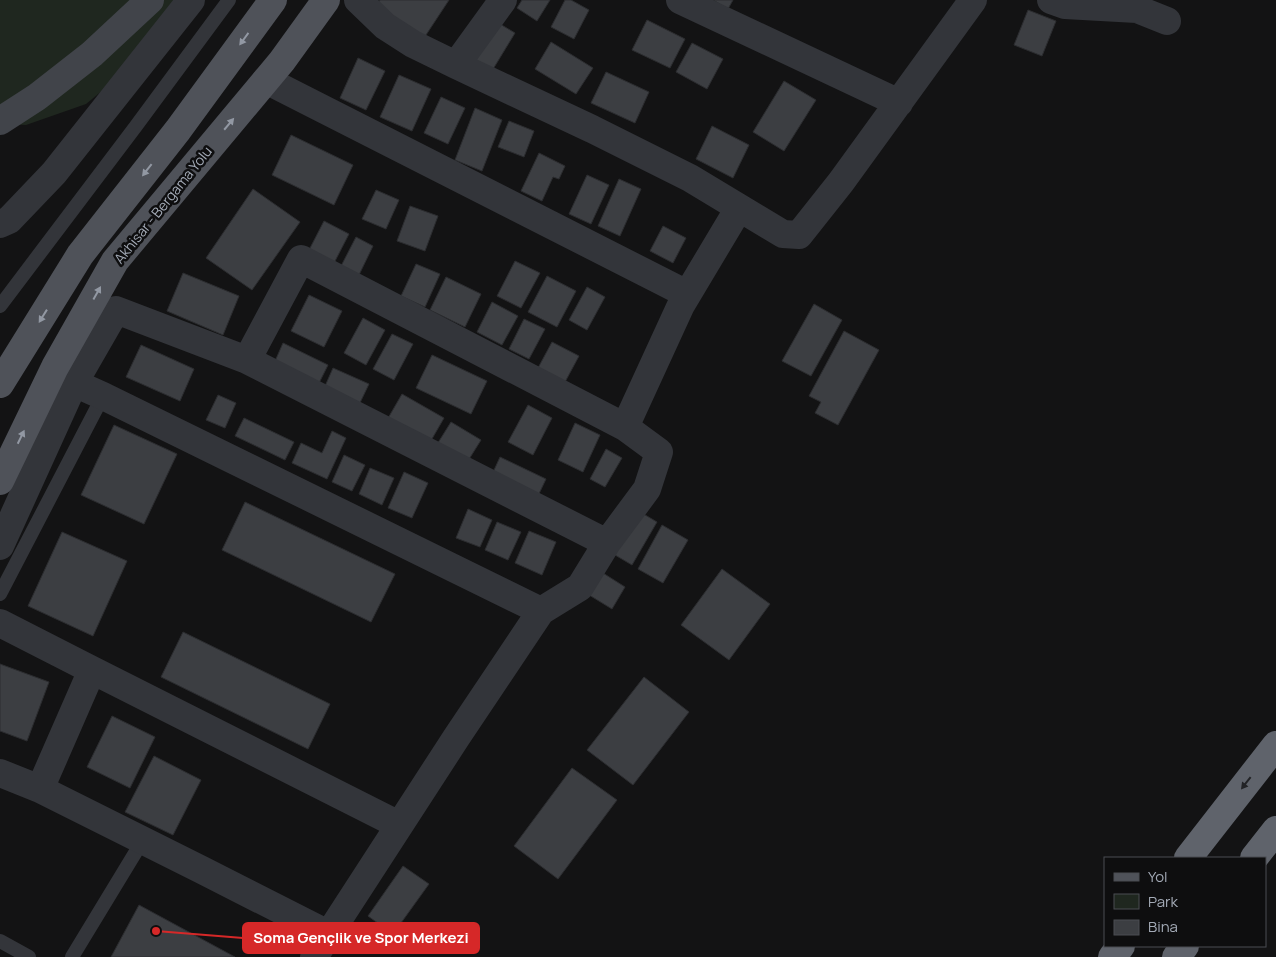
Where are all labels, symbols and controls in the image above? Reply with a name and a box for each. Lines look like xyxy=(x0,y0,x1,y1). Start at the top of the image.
one-way arrow xyxy=(239,32,250,45)
one-way arrow xyxy=(223,118,234,131)
street label: Akhisar - Bergama Yolu xyxy=(109,142,216,267)
one-way arrow xyxy=(142,163,153,176)
one-way arrow xyxy=(92,287,101,300)
one-way arrow xyxy=(38,309,47,322)
one-way arrow xyxy=(17,430,25,444)
one-way arrow xyxy=(1241,776,1252,789)
legend xyxy=(1104,857,1266,947)
text: Yol xyxy=(1148,866,1168,887)
text: Park xyxy=(1148,891,1178,912)
text: Bina xyxy=(1148,916,1178,937)
callout: Soma Gençlik ve Spor Merkezi xyxy=(243,923,479,953)
text: Soma Gençlik ve Spor Merkezi xyxy=(253,927,469,948)

